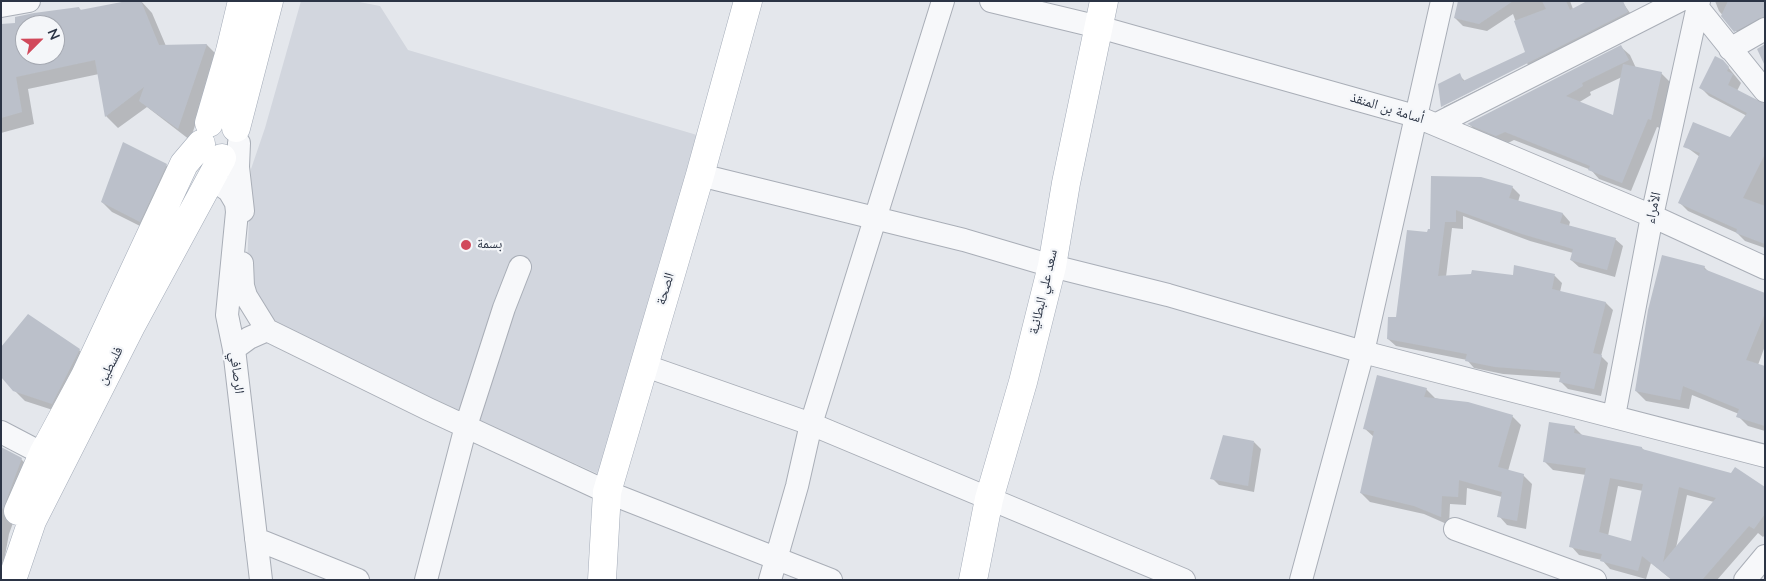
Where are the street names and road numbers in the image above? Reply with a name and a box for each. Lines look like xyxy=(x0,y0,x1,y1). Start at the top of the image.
street label: أسامة بن المنقذ xyxy=(1348,90,1426,128)
street label: الأمراء xyxy=(1642,191,1666,225)
street label: سعد علي البطانية xyxy=(1026,248,1062,336)
street label: الصحة xyxy=(653,271,679,307)
street label: فلسطين xyxy=(94,344,128,388)
street label: الرصافي xyxy=(225,351,247,395)

